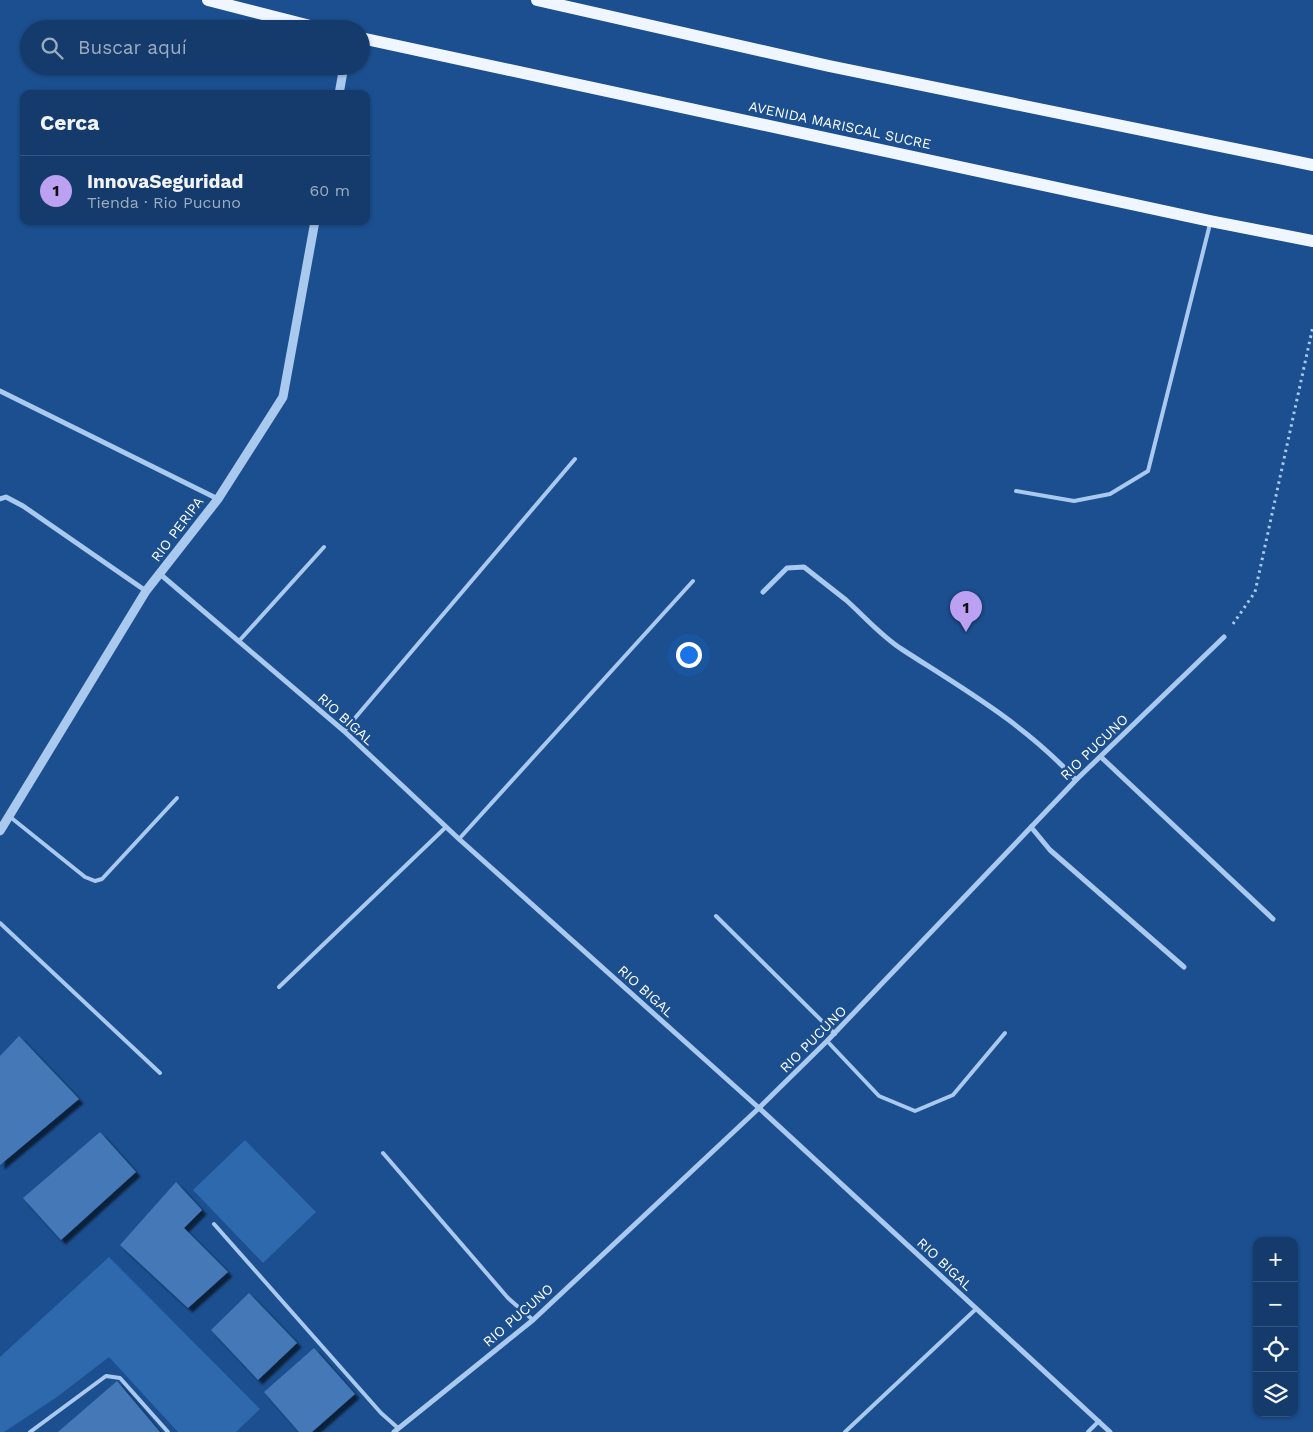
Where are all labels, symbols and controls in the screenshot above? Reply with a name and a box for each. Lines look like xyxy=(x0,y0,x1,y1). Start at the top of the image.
search box xyxy=(20,20,370,75)
icon: search xyxy=(38,34,66,62)
text: Buscar aquí xyxy=(78,36,187,59)
street label: AVENIDA MARISCAL SUCRE xyxy=(747,98,933,152)
text: Cerca xyxy=(40,110,99,135)
text: InnovaSeguridad xyxy=(87,170,243,193)
text: 1 xyxy=(53,181,59,200)
text: 60 m xyxy=(310,181,350,200)
text: Tienda · Rio Pucuno xyxy=(87,193,241,212)
street label: RIO PERIPA xyxy=(148,494,206,564)
pin: 1 xyxy=(950,591,982,632)
your location xyxy=(676,642,702,668)
street label: RIO BIGAL xyxy=(315,690,377,748)
street label: RIO PUCUNO xyxy=(1057,711,1131,783)
street label: RIO BIGAL xyxy=(615,962,677,1020)
street label: RIO PUCUNO xyxy=(776,1002,850,1076)
street label: RIO BIGAL xyxy=(914,1234,976,1294)
map controls xyxy=(1253,1237,1298,1417)
button: + xyxy=(1253,1237,1298,1282)
street label: RIO PUCUNO xyxy=(480,1280,556,1350)
button: − xyxy=(1253,1282,1298,1327)
button: locate xyxy=(1253,1327,1298,1372)
button: layers xyxy=(1253,1372,1298,1417)

